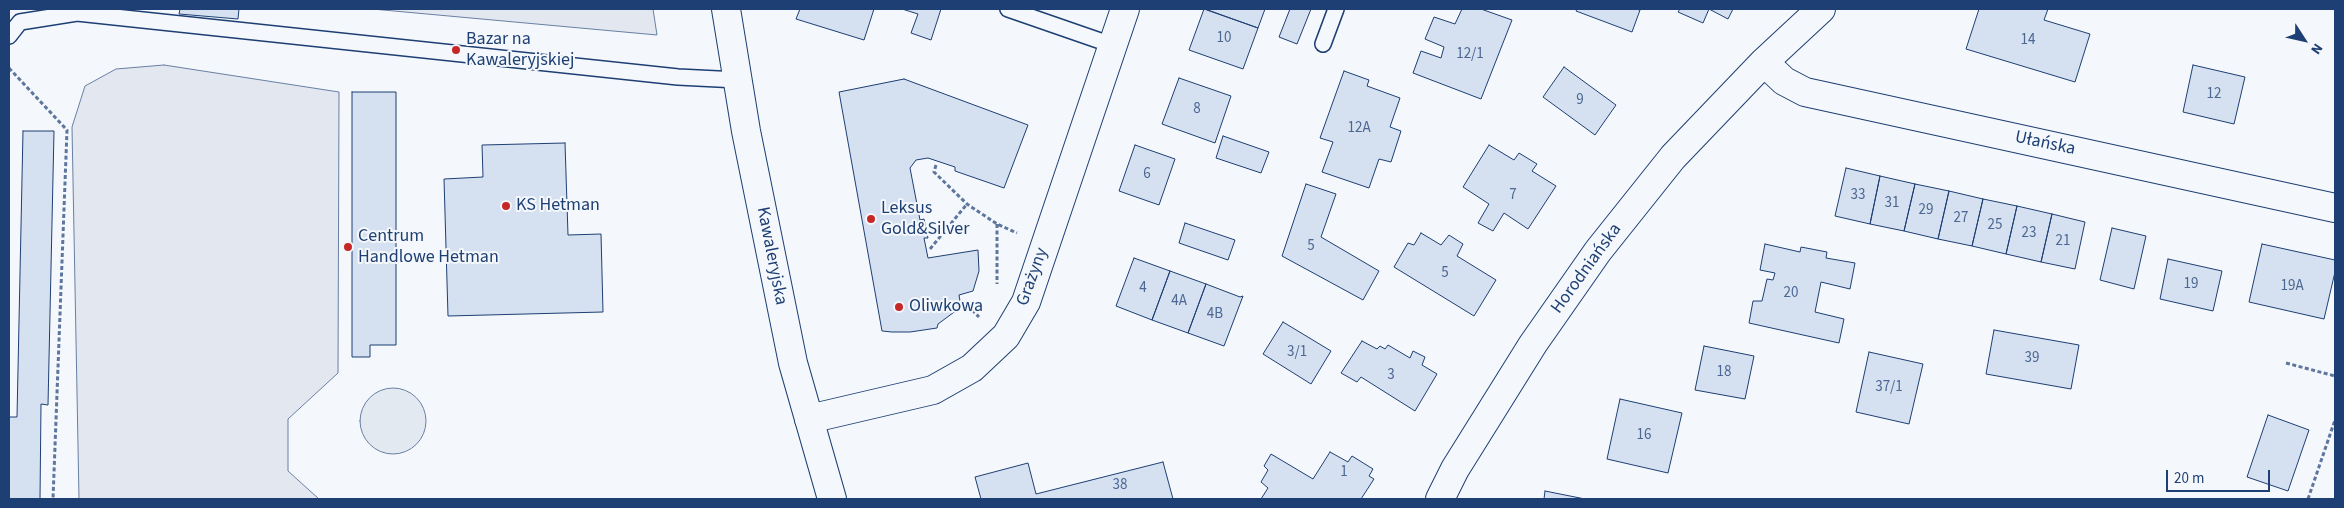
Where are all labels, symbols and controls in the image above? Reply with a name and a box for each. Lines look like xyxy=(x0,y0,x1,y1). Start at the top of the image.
north arrow xyxy=(2279,15,2329,65)
place label: Bazar na Kawaleryjskiej xyxy=(466,29,574,72)
house number: 10 xyxy=(1217,30,1231,48)
house number: 14 xyxy=(2021,32,2035,50)
text: N xyxy=(2305,39,2327,58)
marker: Bazar na Kawaleryjskiej xyxy=(450,44,462,56)
house number: 12/1 xyxy=(1456,46,1484,64)
house number: 12 xyxy=(2207,86,2221,104)
house number: 9 xyxy=(1576,92,1584,110)
house number: 8 xyxy=(1193,101,1201,119)
house number: 12A xyxy=(1347,120,1371,138)
street label: Ułańska xyxy=(2013,127,2077,161)
house number: 6 xyxy=(1143,166,1151,184)
house number: 7 xyxy=(1509,187,1517,205)
house number: 33 xyxy=(1851,187,1865,205)
place label: KS Hetman xyxy=(516,195,600,217)
house number: 31 xyxy=(1885,195,1899,213)
place label: Leksus Gold&Silver xyxy=(881,198,970,240)
marker: KS Hetman xyxy=(500,200,512,212)
house number: 29 xyxy=(1919,202,1933,220)
street label: Kawaleryjska xyxy=(751,205,791,307)
house number: 27 xyxy=(1954,210,1968,228)
marker: Leksus Gold&Silver xyxy=(865,213,877,225)
house number: 25 xyxy=(1988,217,2002,235)
street label: Horodniańska xyxy=(1547,220,1627,318)
house number: 23 xyxy=(2022,225,2036,243)
place label: Centrum Handlowe Hetman xyxy=(358,226,499,268)
house number: 21 xyxy=(2056,233,2070,251)
house number: 5 xyxy=(1307,238,1315,256)
marker: Centrum Handlowe Hetman xyxy=(342,241,354,253)
street label: Grażyny xyxy=(1013,245,1053,309)
house number: 5 xyxy=(1441,265,1449,283)
house number: 19 xyxy=(2184,276,2198,294)
house number: 19A xyxy=(2280,278,2304,296)
house number: 4 xyxy=(1139,280,1147,298)
house number: 20 xyxy=(1784,285,1798,303)
house number: 4A xyxy=(1171,293,1187,311)
place label: Oliwkowa xyxy=(909,296,983,318)
marker: Oliwkowa xyxy=(893,301,905,313)
house number: 4B xyxy=(1207,306,1223,324)
house number: 3/1 xyxy=(1287,344,1307,362)
house number: 39 xyxy=(2025,350,2039,368)
house number: 18 xyxy=(1717,364,1731,382)
house number: 3 xyxy=(1387,367,1395,385)
house number: 37/1 xyxy=(1875,379,1903,397)
house number: 16 xyxy=(1637,427,1651,445)
scale bar xyxy=(2169,460,2273,492)
house number: 1 xyxy=(1340,464,1348,482)
text: 20 m xyxy=(2174,468,2204,489)
house number: 38 xyxy=(1113,477,1127,495)

